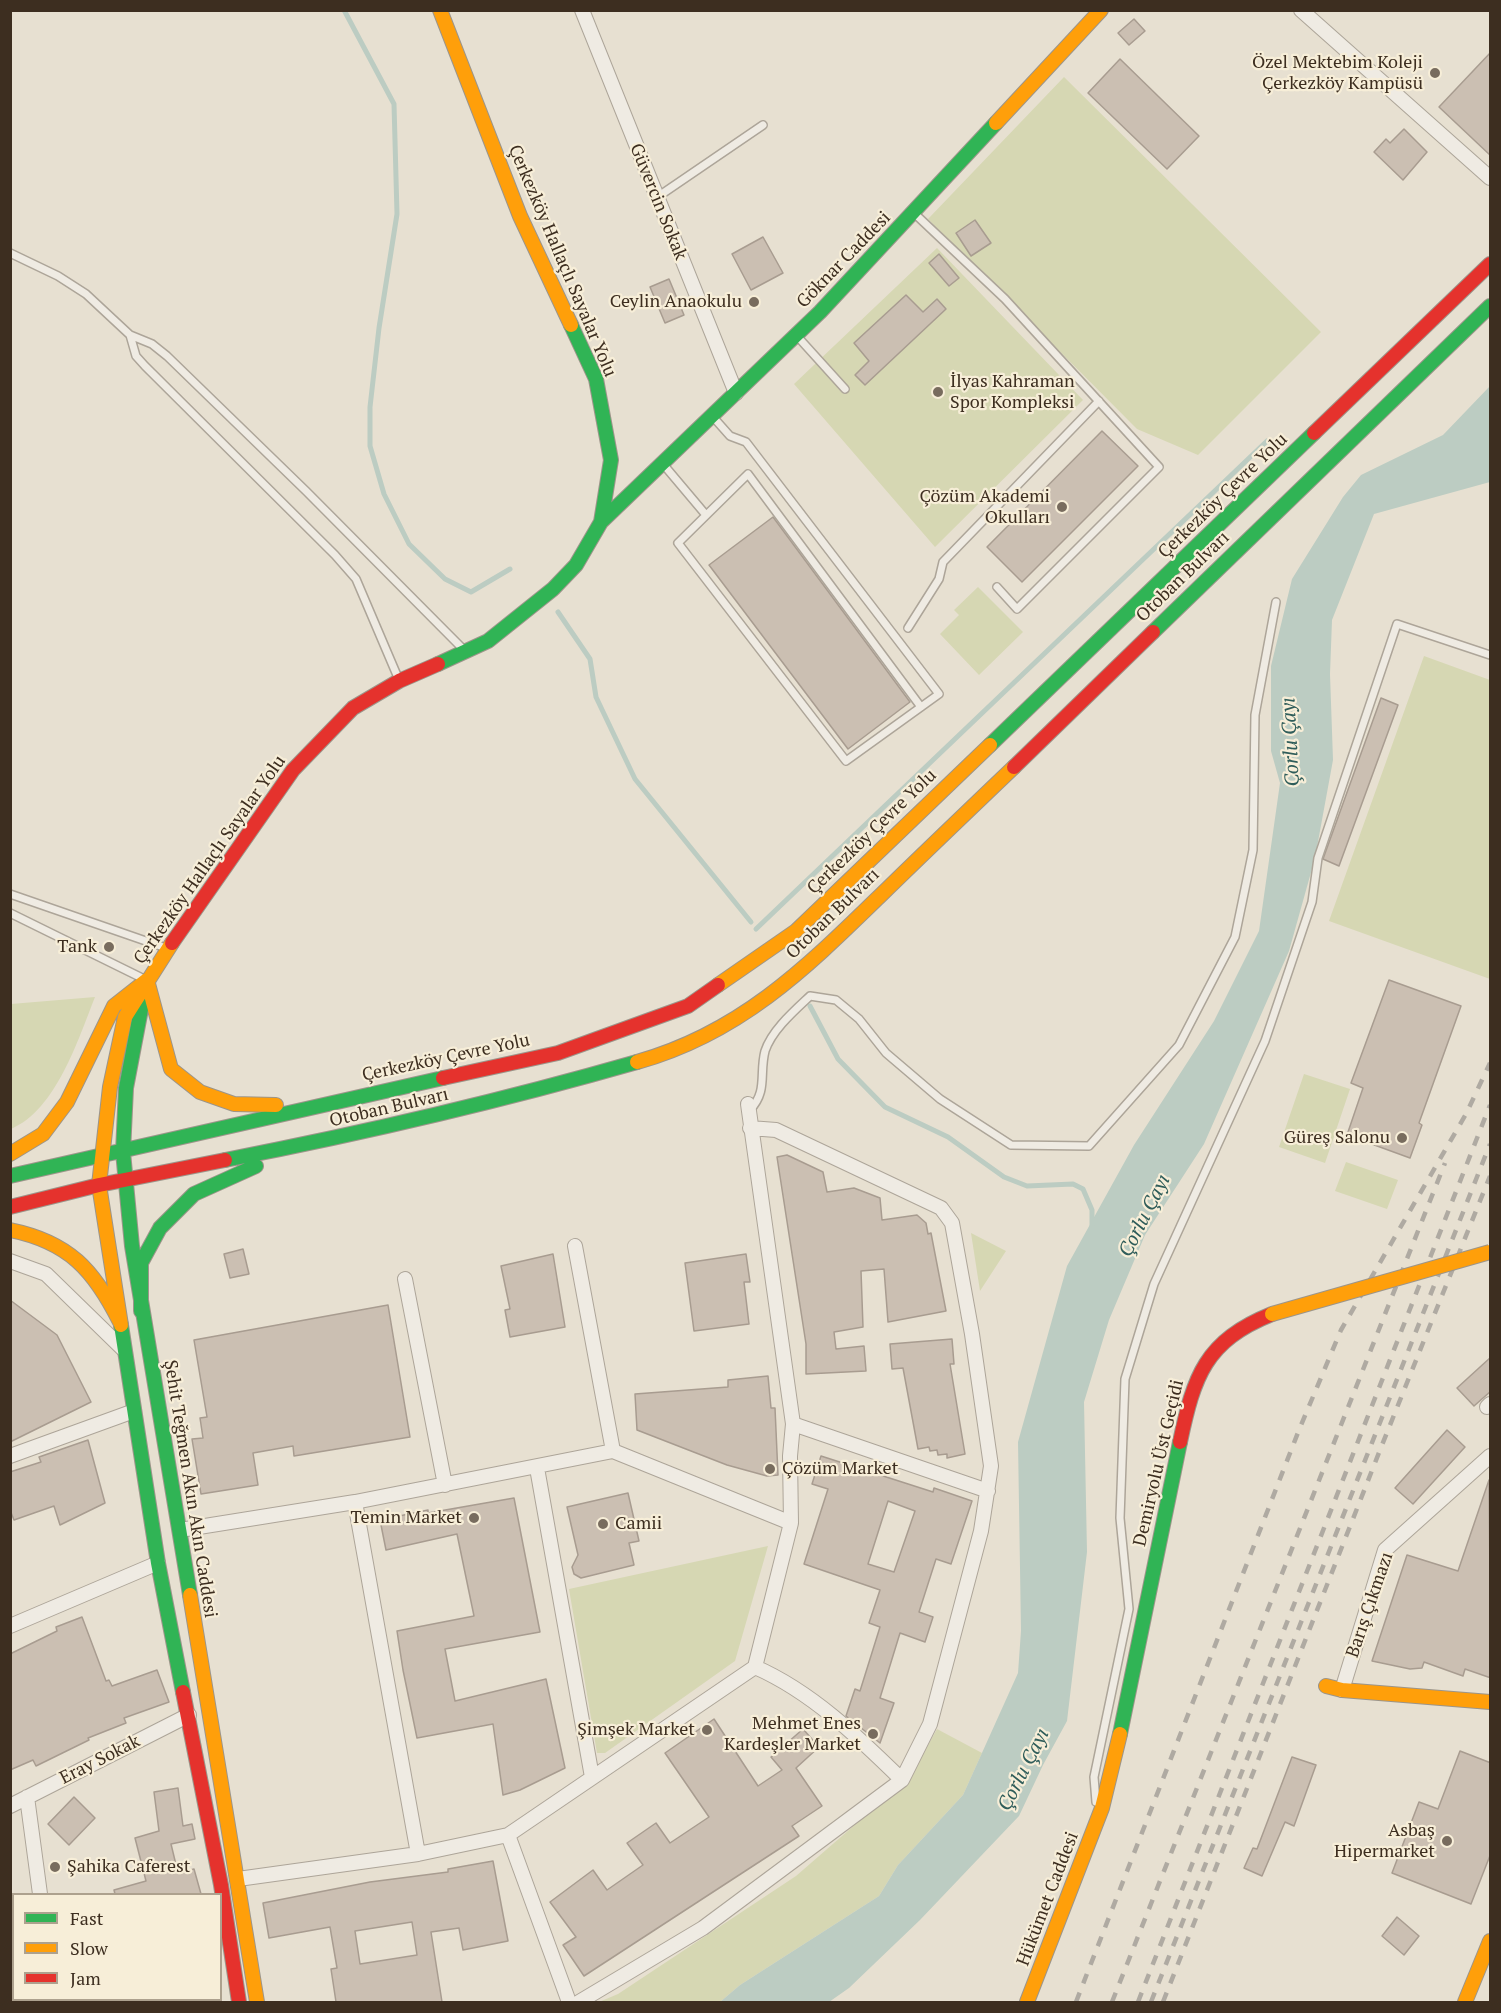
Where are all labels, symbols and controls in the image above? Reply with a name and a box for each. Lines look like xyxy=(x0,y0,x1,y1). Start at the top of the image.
place label: Özel Mektebim Koleji Çerkezköy Kampüsü xyxy=(1252,52,1423,94)
marker: Özel Mektebim Koleji Çerkezköy Kampüsü xyxy=(1428,66,1442,80)
street label: Güvercin Sokak xyxy=(625,141,691,263)
street label: Çerkezköy Hallaçlı Sayalar Yolu xyxy=(503,142,621,380)
street label: Göknar Caddesi xyxy=(793,207,895,313)
place label: Ceylin Anaokulu xyxy=(610,291,742,313)
marker: Ceylin Anaokulu xyxy=(747,295,761,309)
place label: İlyas Kahraman Spor Kompleksi xyxy=(950,371,1075,413)
marker: İlyas Kahraman Spor Kompleksi xyxy=(931,385,945,399)
street label: Çerkezköy Çevre Yolu xyxy=(1154,429,1292,563)
place label: Çözüm Akademi Okulları xyxy=(919,486,1050,528)
marker: Çözüm Akademi Okulları xyxy=(1055,500,1069,514)
street label: Otoban Bulvarı xyxy=(1132,527,1234,627)
water label: Çorlu Çayı xyxy=(1277,697,1305,787)
street label: Çerkezköy Hallaçlı Sayalar Yolu xyxy=(129,751,291,969)
street label: Çerkezköy Çevre Yolu xyxy=(803,765,941,899)
street label: Otoban Bulvarı xyxy=(782,864,884,964)
place label: Tank xyxy=(57,936,97,958)
marker: Tank xyxy=(102,940,116,954)
street label: Çerkezköy Çevre Yolu xyxy=(360,1030,532,1086)
street label: Otoban Bulvarı xyxy=(327,1084,451,1132)
place label: Güreş Salonu xyxy=(1284,1127,1390,1149)
marker: Güreş Salonu xyxy=(1395,1131,1409,1145)
water label: Çorlu Çayı xyxy=(1114,1171,1176,1261)
street label: Şehit Teğmen Akın Akın Caddesi xyxy=(159,1358,221,1620)
street label: Demiryolu Üst Geçidi xyxy=(1129,1378,1189,1548)
place label: Çözüm Market xyxy=(782,1458,898,1480)
marker: Çözüm Market xyxy=(763,1462,777,1476)
place label: Temin Market xyxy=(351,1507,462,1529)
marker: Temin Market xyxy=(467,1511,481,1525)
place label: Camii xyxy=(615,1513,662,1535)
marker: Camii xyxy=(596,1517,610,1531)
street label: Barış Çıkmazı xyxy=(1342,1549,1398,1661)
place label: Mehmet Enes Kardeşler Market xyxy=(724,1713,861,1756)
place label: Şimşek Market xyxy=(577,1719,695,1741)
marker: Şimşek Market xyxy=(700,1723,714,1737)
water label: Çorlu Çayı xyxy=(993,1725,1055,1815)
marker: Mehmet Enes Kardeşler Market xyxy=(866,1727,880,1741)
street label: Eray Sokak xyxy=(56,1731,144,1789)
place label: Asbaş Hipermarket xyxy=(1334,1820,1435,1862)
street label: Hükümet Caddesi xyxy=(1013,1829,1083,1969)
marker: Asbaş Hipermarket xyxy=(1440,1834,1454,1848)
place label: Şahika Caferest xyxy=(67,1856,190,1878)
marker: Şahika Caferest xyxy=(48,1860,62,1874)
legend xyxy=(12,1893,222,2001)
text: Fast xyxy=(70,1906,103,1930)
text: Slow xyxy=(70,1936,108,1960)
text: Jam xyxy=(70,1966,101,1990)

